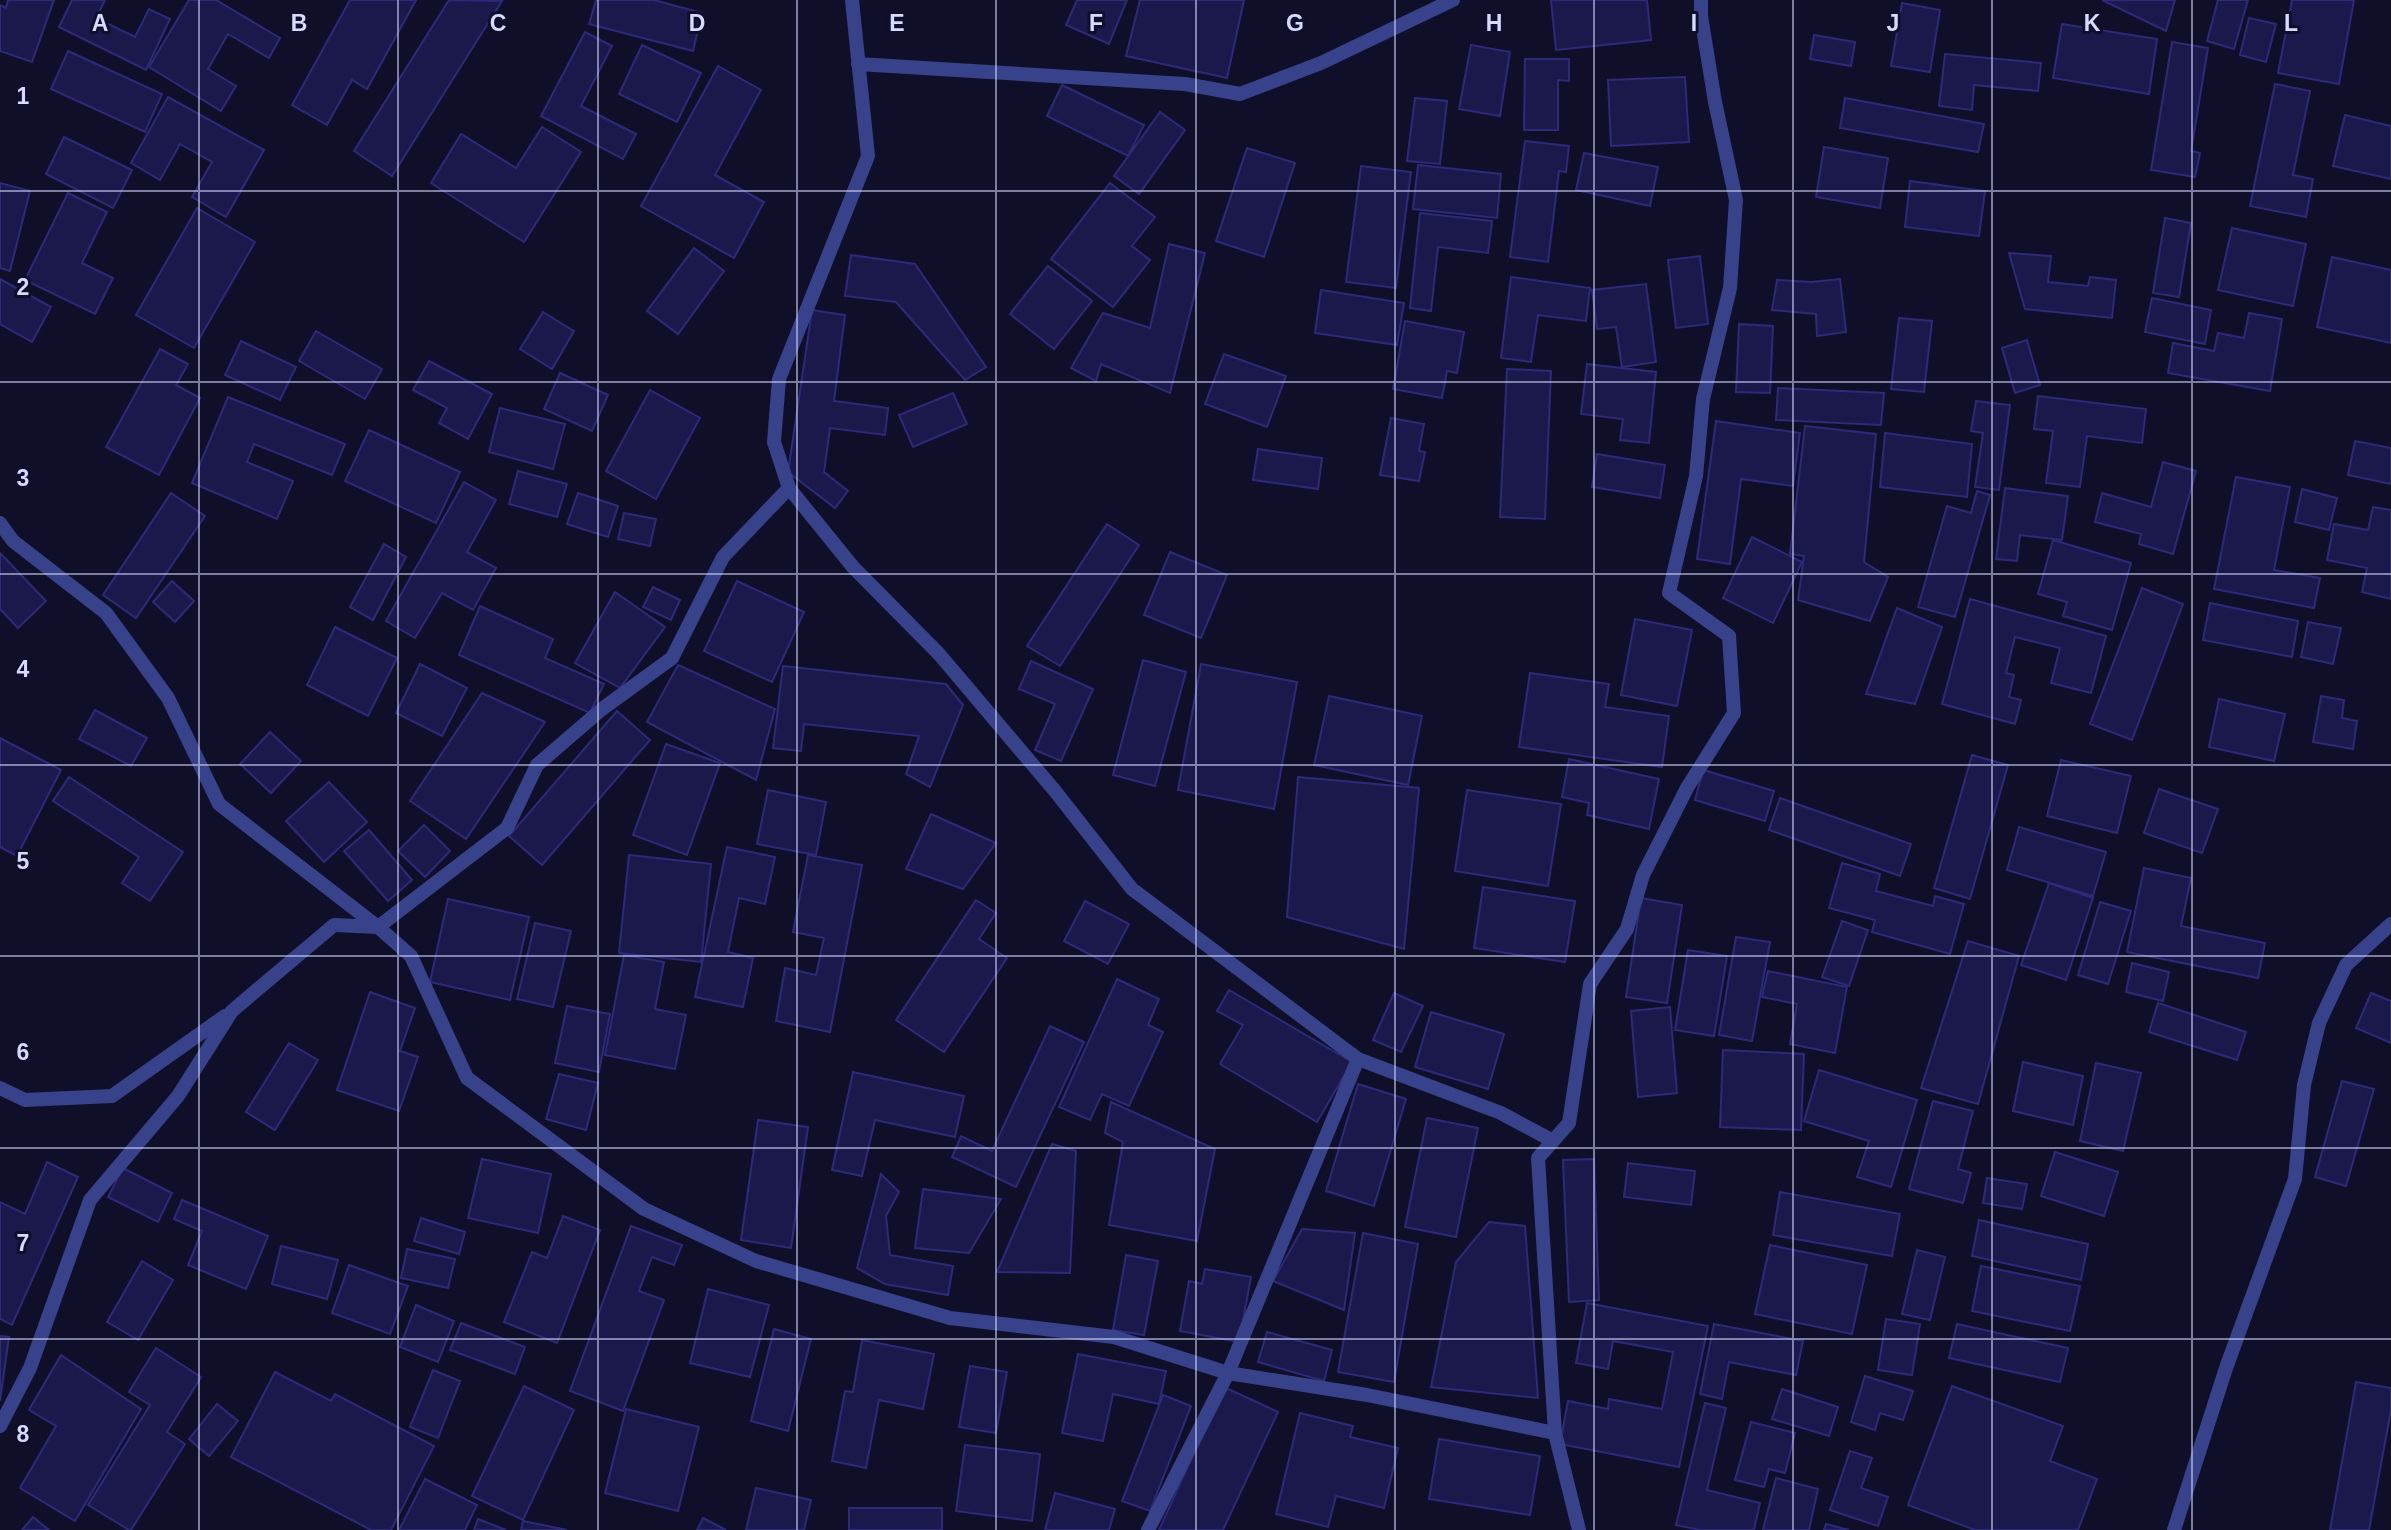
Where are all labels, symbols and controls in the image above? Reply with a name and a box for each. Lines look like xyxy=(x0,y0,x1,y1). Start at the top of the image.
text: A xyxy=(92,10,108,36)
text: B xyxy=(291,10,307,36)
text: C xyxy=(490,10,506,36)
text: D xyxy=(689,10,705,36)
text: E xyxy=(889,10,905,36)
text: F xyxy=(1089,10,1103,36)
text: G xyxy=(1286,10,1304,36)
text: H xyxy=(1486,10,1502,36)
text: I xyxy=(1691,10,1697,36)
text: J xyxy=(1887,10,1899,36)
text: K xyxy=(2084,10,2101,36)
text: L xyxy=(2284,10,2298,36)
text: 1 xyxy=(17,83,30,109)
text: 2 xyxy=(17,274,29,300)
text: 3 xyxy=(17,465,29,491)
text: 4 xyxy=(17,656,30,682)
text: 5 xyxy=(17,848,30,874)
text: 6 xyxy=(17,1039,29,1065)
text: 7 xyxy=(17,1230,29,1256)
text: 8 xyxy=(17,1421,30,1447)

